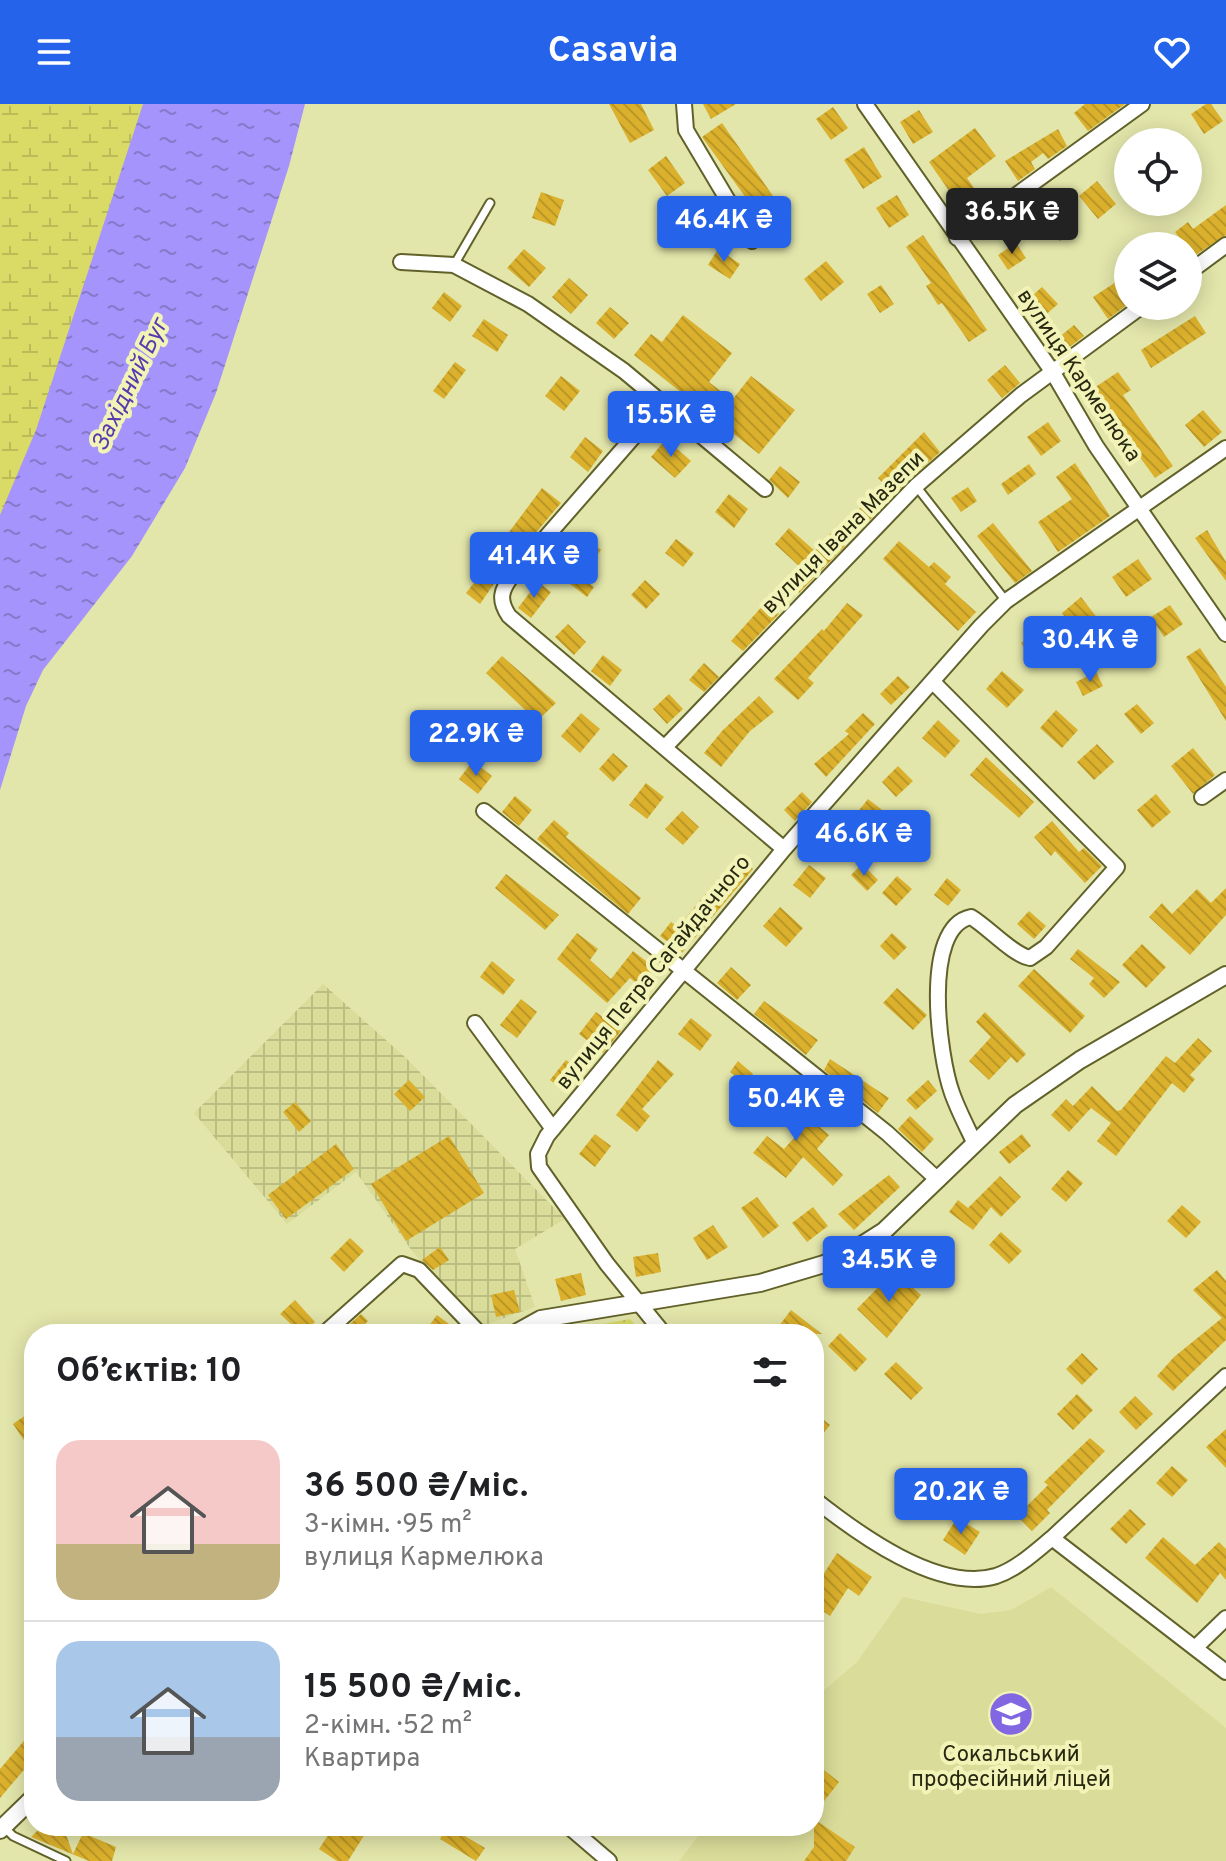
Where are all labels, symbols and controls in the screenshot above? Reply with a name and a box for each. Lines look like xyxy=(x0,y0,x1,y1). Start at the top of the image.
text: Casavia xyxy=(548,29,678,75)
icon: menu xyxy=(32,30,76,74)
icon: heart xyxy=(1150,30,1194,74)
map controls xyxy=(1114,128,1202,320)
button: locate xyxy=(1114,128,1202,216)
pin: 36.5K ₴ xyxy=(938,188,1086,256)
pin: 46.4K ₴ xyxy=(650,196,798,264)
text: 36.5K ₴ xyxy=(964,197,1060,230)
text: 46.4K ₴ xyxy=(675,205,773,238)
button: layers xyxy=(1114,232,1202,320)
street label: вулиця Кармелюка xyxy=(1010,284,1146,468)
water label: Західний Буг xyxy=(86,312,177,456)
pin: 15.5K ₴ xyxy=(597,391,745,459)
text: 15.5K ₴ xyxy=(626,400,716,433)
street label: вулиця Івана Мазепи xyxy=(757,446,931,620)
pin: 41.4K ₴ xyxy=(460,532,608,600)
text: 41.4K ₴ xyxy=(488,541,580,574)
pin: 30.4K ₴ xyxy=(1016,616,1164,684)
text: 30.4K ₴ xyxy=(1041,625,1139,658)
pin: 22.9K ₴ xyxy=(402,710,550,778)
text: 22.9K ₴ xyxy=(428,719,524,752)
pin: 46.6K ₴ xyxy=(790,810,938,878)
text: 46.6K ₴ xyxy=(816,819,912,852)
street label: вулиця Петра Сагайдачного xyxy=(551,850,757,1096)
pin: 50.4K ₴ xyxy=(722,1075,870,1143)
text: 50.4K ₴ xyxy=(747,1084,845,1117)
pin: 34.5K ₴ xyxy=(815,1236,963,1304)
text: 34.5K ₴ xyxy=(841,1245,937,1278)
icon: filters xyxy=(748,1350,792,1394)
text: Об’єктів: 10 xyxy=(56,1351,242,1394)
text: 36 500 ₴/міс. xyxy=(304,1466,528,1509)
pin: 20.2K ₴ xyxy=(887,1468,1035,1536)
icon: home xyxy=(120,1472,216,1568)
text: 20.2K ₴ xyxy=(912,1477,1010,1510)
text: 3-кімн. · 95 m² xyxy=(304,1509,472,1542)
text: вулиця Кармелюка xyxy=(304,1542,544,1575)
text: 15 500 ₴/міс. xyxy=(304,1667,521,1710)
icon: home xyxy=(120,1673,216,1769)
school or university icon: Сокальський професійний ліцей xyxy=(987,1690,1035,1738)
text: 2-кімн. · 52 m² xyxy=(304,1710,472,1743)
place label: Сокальський професійний ліцей xyxy=(911,1742,1111,1794)
text: Квартира xyxy=(304,1743,420,1776)

